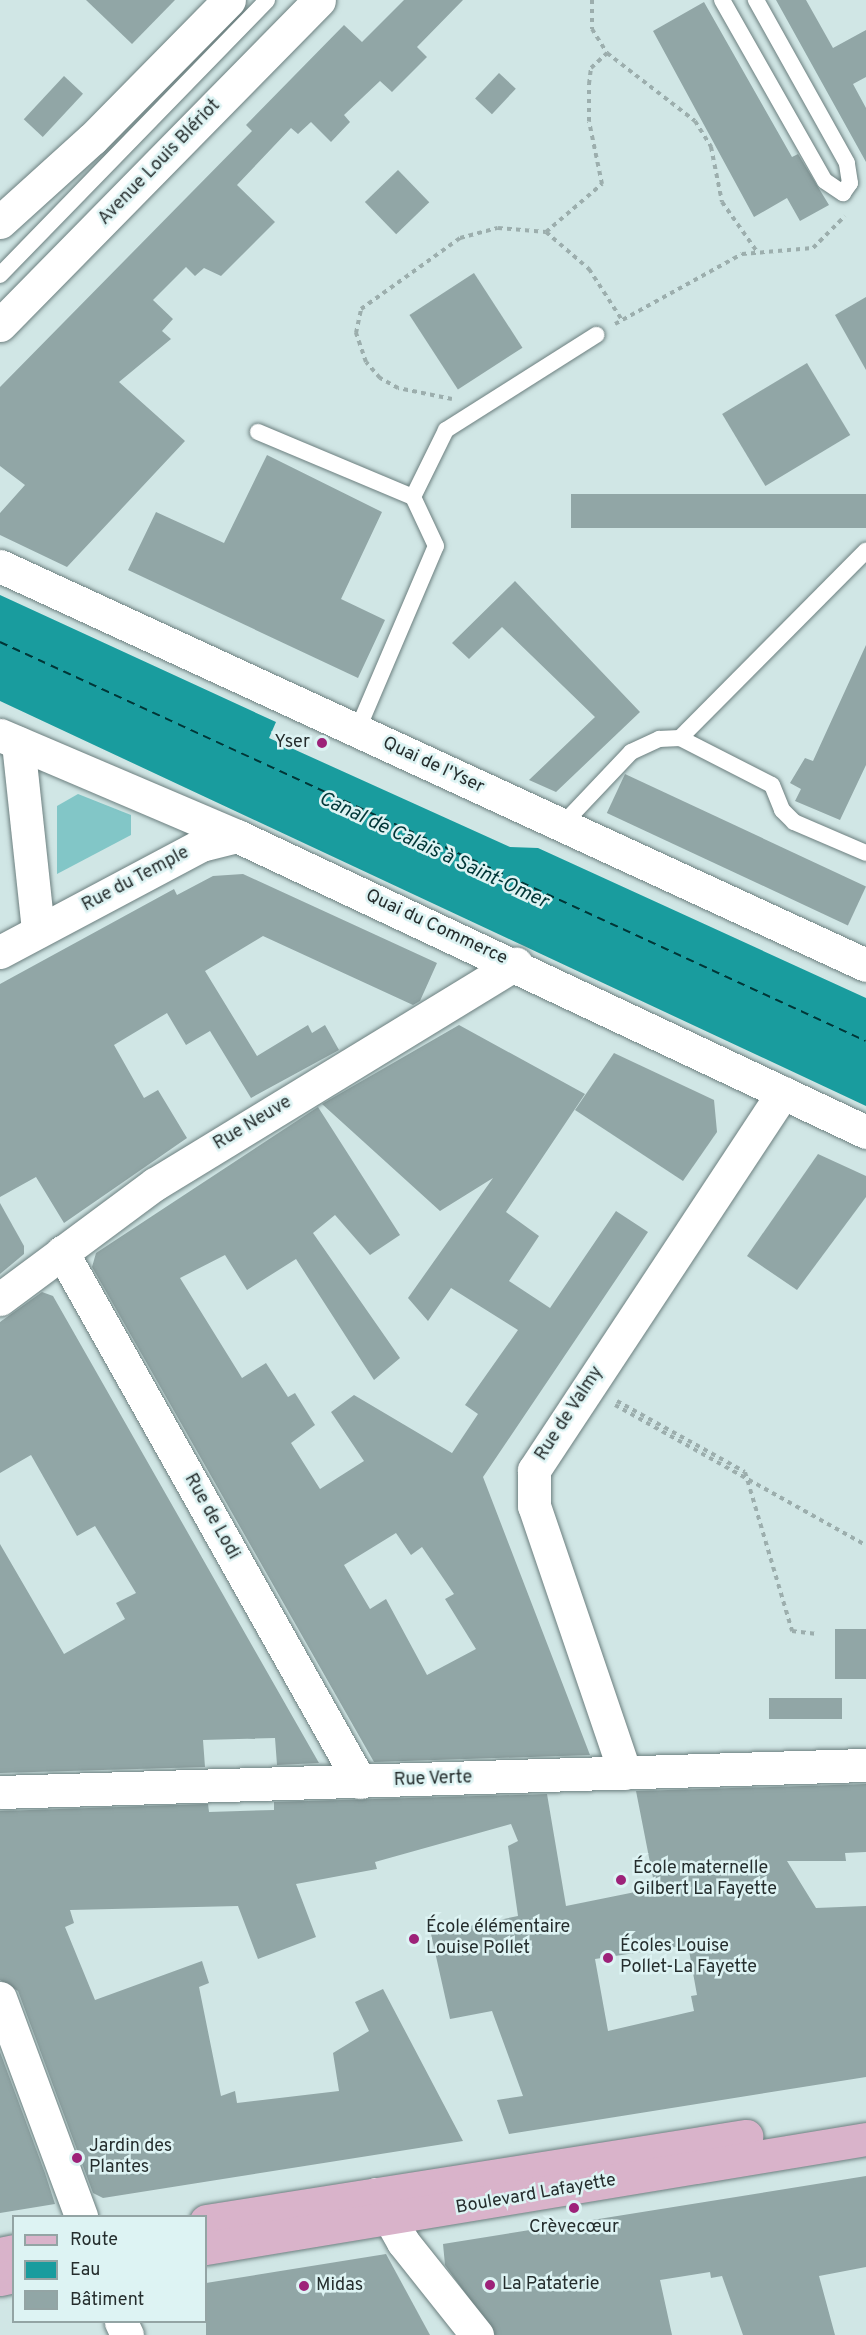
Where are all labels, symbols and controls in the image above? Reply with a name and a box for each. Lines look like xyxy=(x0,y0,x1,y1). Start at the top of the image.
street label: Avenue Louis Blériot xyxy=(94,96,226,230)
place label: Yser xyxy=(275,732,310,754)
street label: Quai de l'Yser xyxy=(379,733,487,799)
marker: Yser xyxy=(315,736,329,750)
water label: Canal de Calais à Saint-Omer xyxy=(314,787,552,915)
street label: Rue du Temple xyxy=(78,843,194,917)
street label: Quai du Commerce xyxy=(362,886,510,970)
street label: Rue Neuve xyxy=(210,1092,296,1156)
street label: Rue de Valmy xyxy=(531,1362,609,1466)
street label: Rue de Lodi xyxy=(179,1470,243,1564)
street label: Rue Verte xyxy=(393,1768,473,1792)
place label: École maternelle Gilbert La Fayette xyxy=(633,1859,777,1902)
marker: École maternelle Gilbert La Fayette xyxy=(614,1873,628,1887)
place label: École élémentaire Louise Pollet xyxy=(426,1918,570,1960)
marker: École élémentaire Louise Pollet xyxy=(407,1932,421,1946)
place label: Écoles Louise Pollet-La Fayette xyxy=(620,1937,757,1980)
marker: Écoles Louise Pollet-La Fayette xyxy=(601,1951,615,1965)
place label: Jardin des Plantes xyxy=(89,2137,172,2180)
marker: Jardin des Plantes xyxy=(70,2151,84,2165)
street label: Boulevard Lafayette xyxy=(454,2170,618,2220)
marker: Crèvecœur xyxy=(567,2201,581,2215)
legend xyxy=(12,2215,207,2323)
place label: Crèvecœur xyxy=(529,2217,619,2239)
text: Route xyxy=(70,2229,118,2252)
text: Eau xyxy=(70,2259,100,2282)
place label: La Pataterie xyxy=(502,2274,599,2296)
place label: Midas xyxy=(316,2275,363,2297)
marker: La Pataterie xyxy=(483,2278,497,2292)
marker: Midas xyxy=(297,2279,311,2293)
text: Bâtiment xyxy=(70,2289,144,2312)

